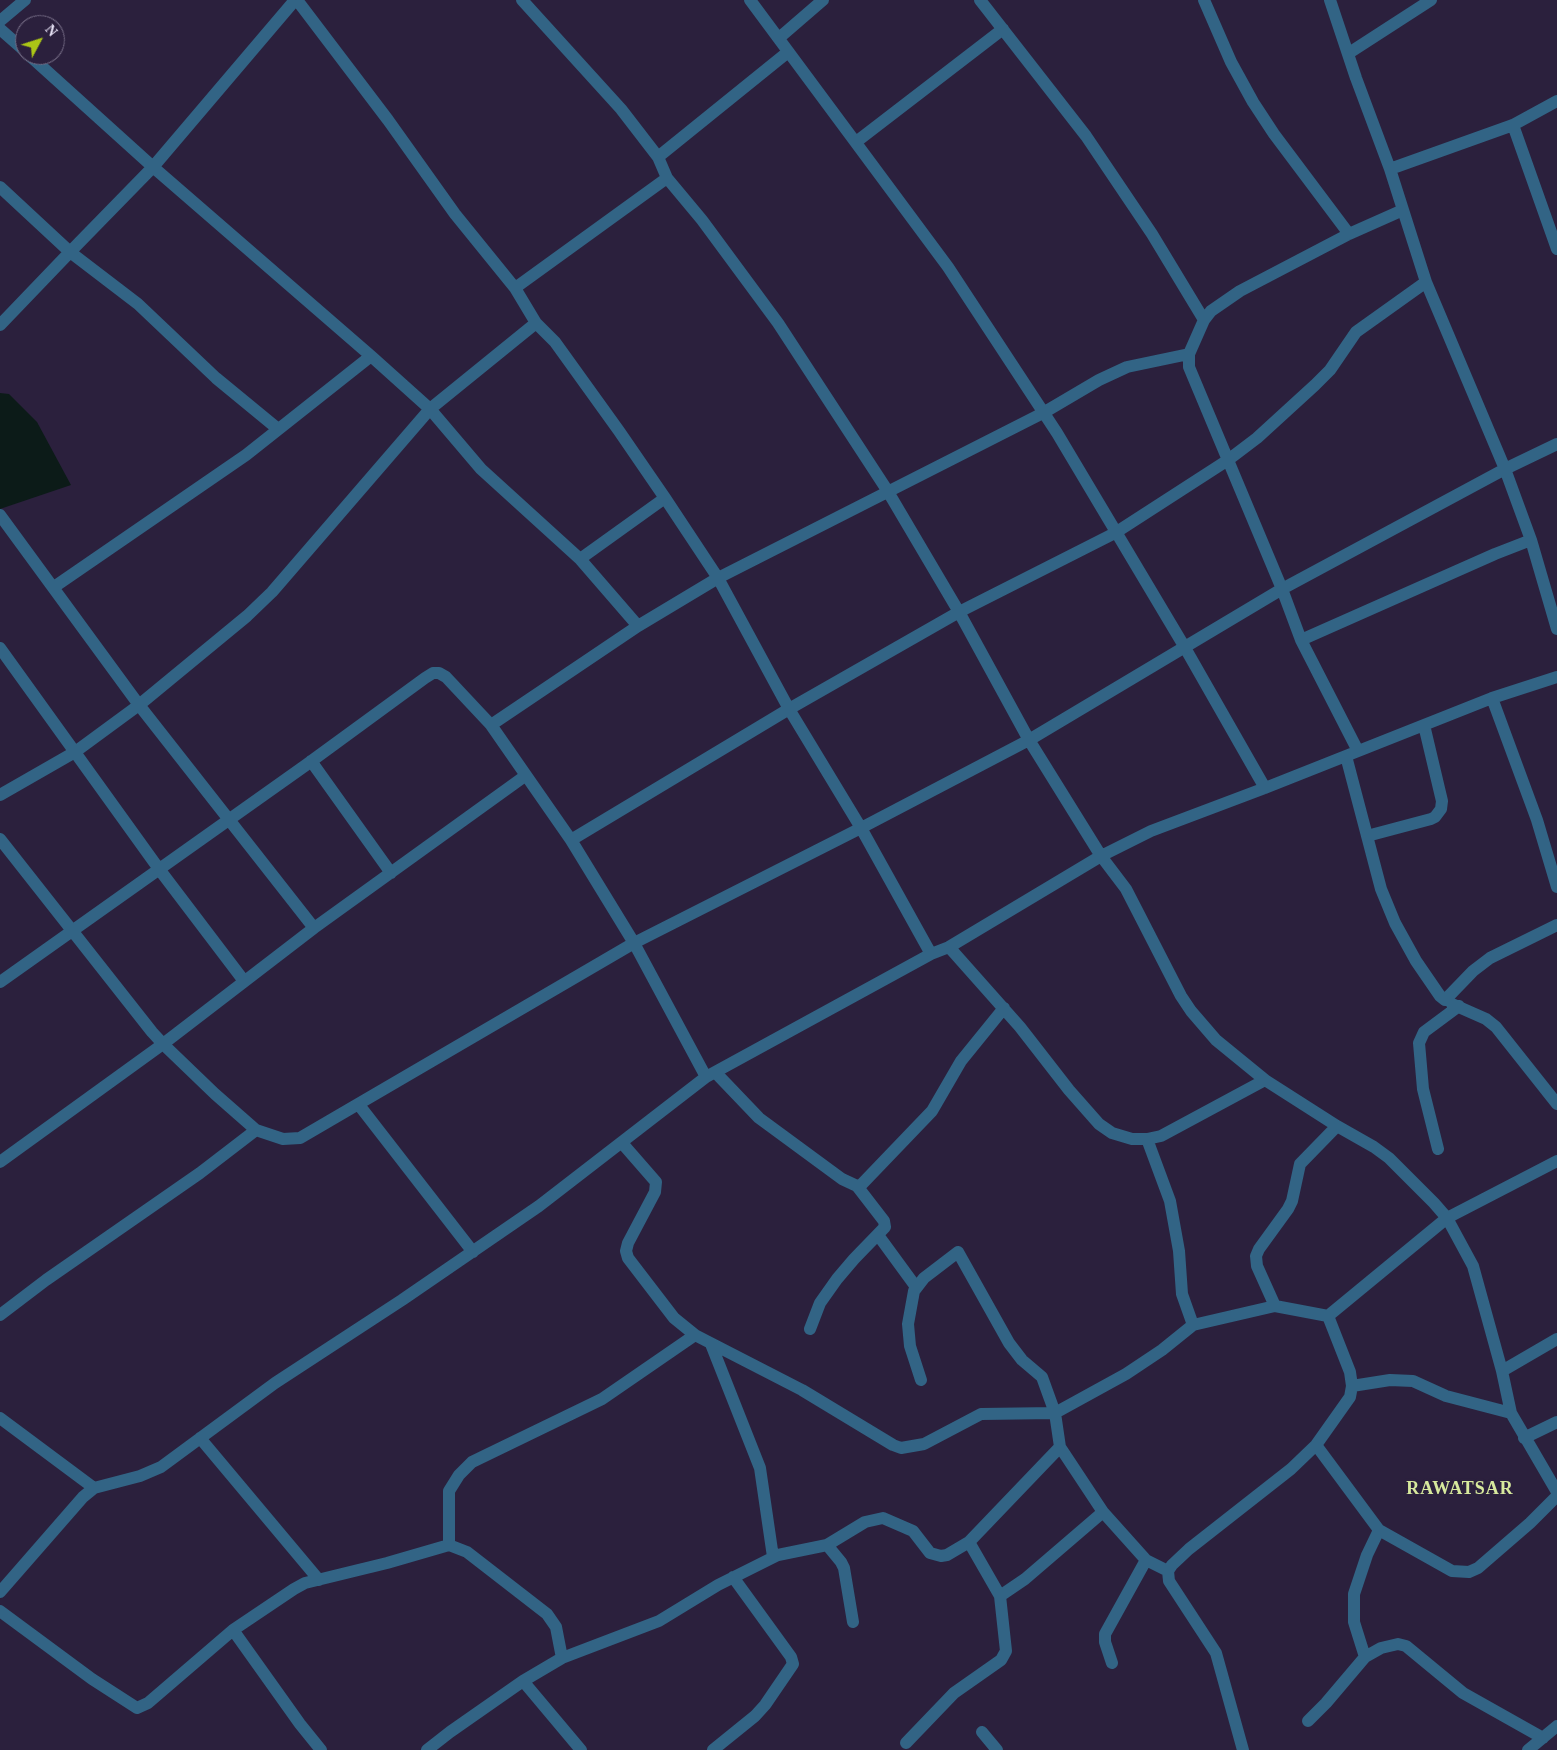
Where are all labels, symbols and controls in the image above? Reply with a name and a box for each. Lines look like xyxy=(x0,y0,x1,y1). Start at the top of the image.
north arrow xyxy=(15,15,65,65)
text: N xyxy=(42,22,60,39)
district label: RAWATSAR xyxy=(1405,1478,1515,1500)

